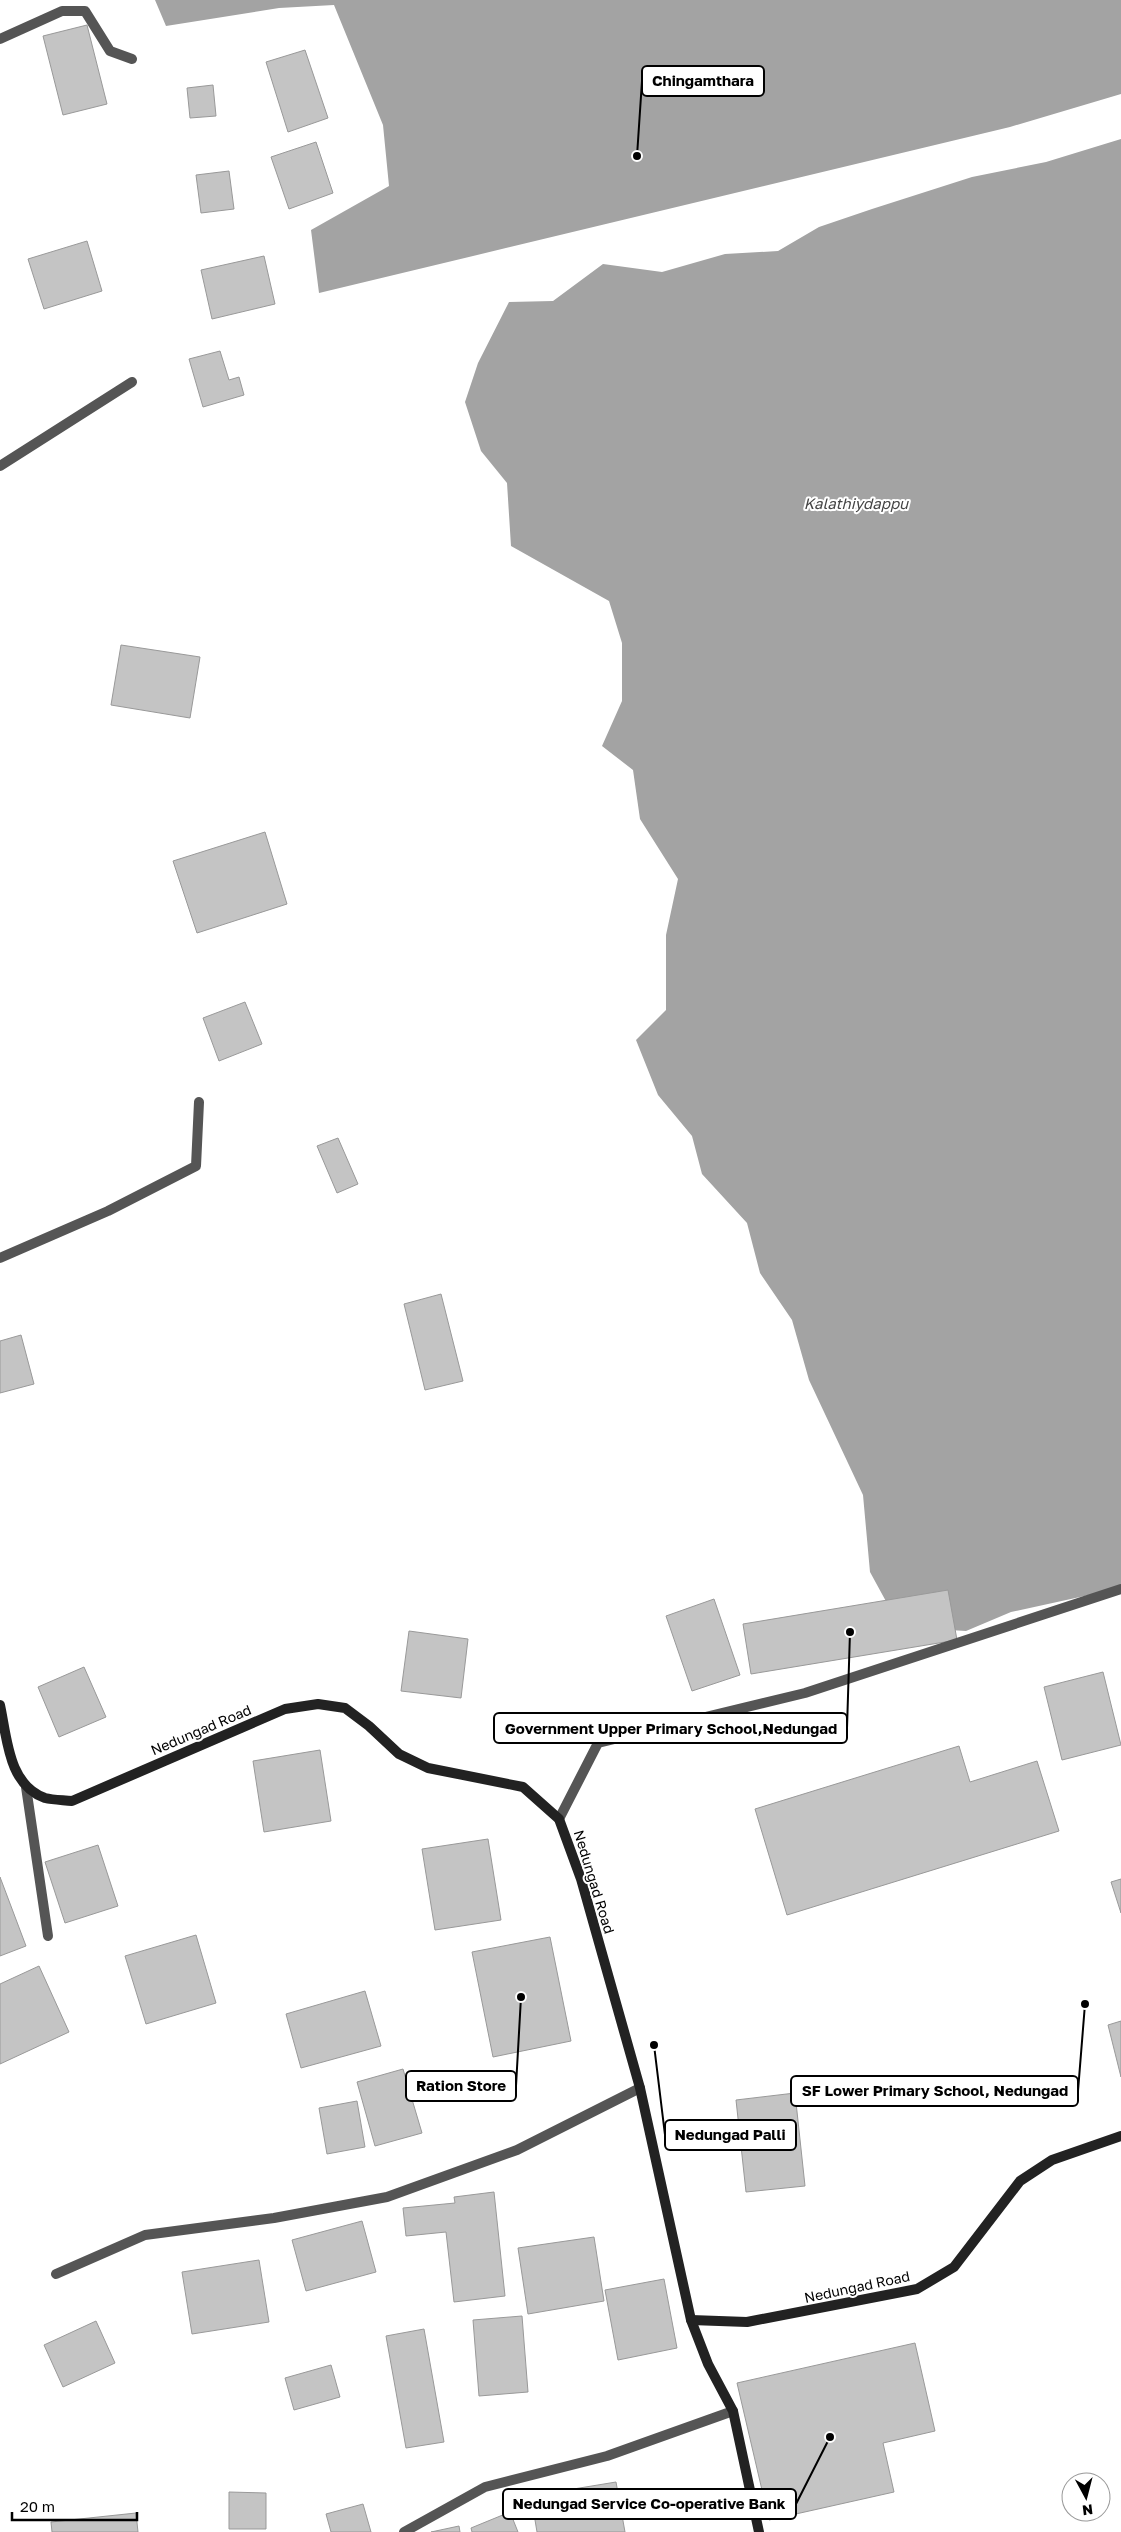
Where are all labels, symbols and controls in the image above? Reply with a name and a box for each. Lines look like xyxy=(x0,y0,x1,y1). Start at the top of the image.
callout: Chingamthara xyxy=(642,66,764,96)
text: Chingamthara xyxy=(652,71,754,89)
water label: Kalathiydappu xyxy=(804,494,909,513)
street label: Nedungad Road xyxy=(148,1701,254,1758)
callout: Government Upper Primary School,Nedungad xyxy=(494,1713,847,1743)
text: Government Upper Primary School,Nedungad xyxy=(505,1719,837,1737)
street label: Nedungad Road xyxy=(571,1828,618,1936)
callout: Ration Store xyxy=(406,2071,516,2101)
text: Ration Store xyxy=(416,2076,506,2094)
callout: SF Lower Primary School, Nedungad xyxy=(791,2076,1078,2106)
text: SF Lower Primary School, Nedungad xyxy=(802,2081,1068,2099)
callout: Nedungad Palli xyxy=(665,2120,796,2150)
text: Nedungad Palli xyxy=(674,2125,786,2143)
street label: Nedungad Road xyxy=(803,2267,911,2306)
north arrow xyxy=(1061,2472,1111,2522)
callout: Nedungad Service Co-operative Bank xyxy=(503,2489,796,2519)
scale bar xyxy=(12,2490,138,2522)
text: Nedungad Service Co-operative Bank xyxy=(512,2494,786,2512)
text: 20 m xyxy=(20,2497,55,2515)
text: N xyxy=(1081,2501,1094,2519)

